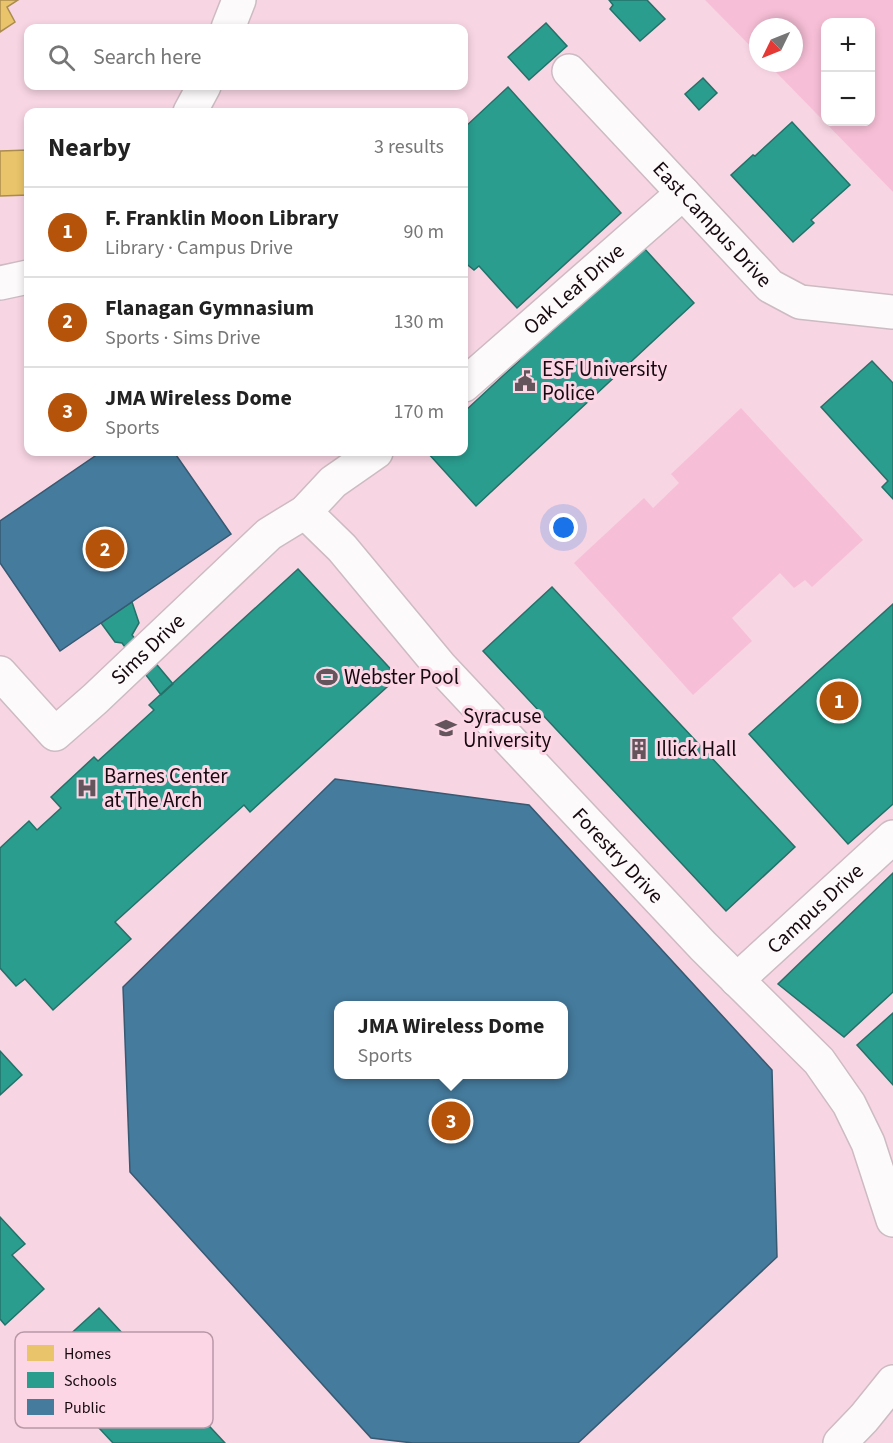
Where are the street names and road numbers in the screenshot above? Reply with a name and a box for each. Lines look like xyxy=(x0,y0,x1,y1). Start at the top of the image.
street label: East Campus Drive xyxy=(646,155,779,294)
street label: Oak Leaf Drive xyxy=(517,236,631,341)
street label: Sims Drive xyxy=(104,606,192,692)
street label: Forestry Drive xyxy=(565,801,671,910)
street label: Campus Drive xyxy=(760,856,870,961)

